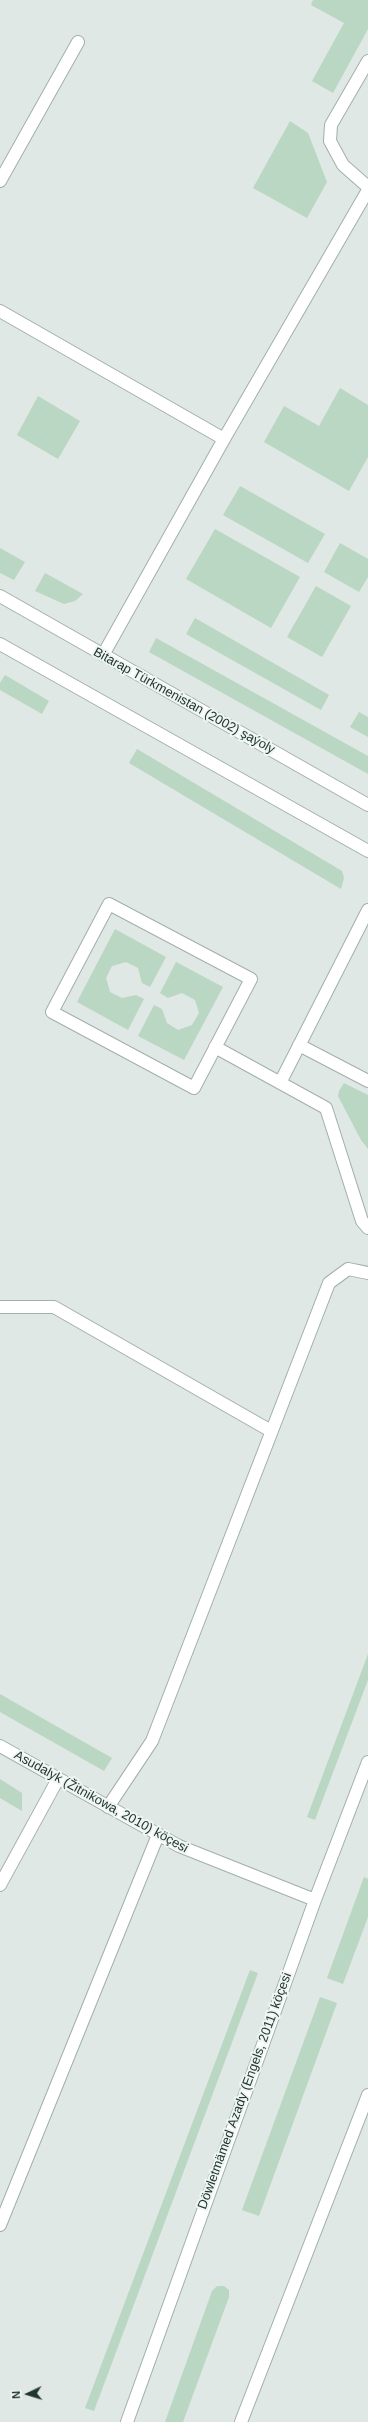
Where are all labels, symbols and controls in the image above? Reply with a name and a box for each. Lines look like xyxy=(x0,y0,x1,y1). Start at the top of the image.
street label: Bitarap Türkmenistan (2002) şaýoly xyxy=(90,644,278,758)
street label: Asudalyk (Žitnikowa, 2010) köçesi xyxy=(11,1748,191,1856)
street label: Döwletmämed Azady (Engels, 2011) köçesi xyxy=(195,1971,295,2211)
north arrow xyxy=(8,2374,48,2414)
text: N xyxy=(10,2390,22,2399)

